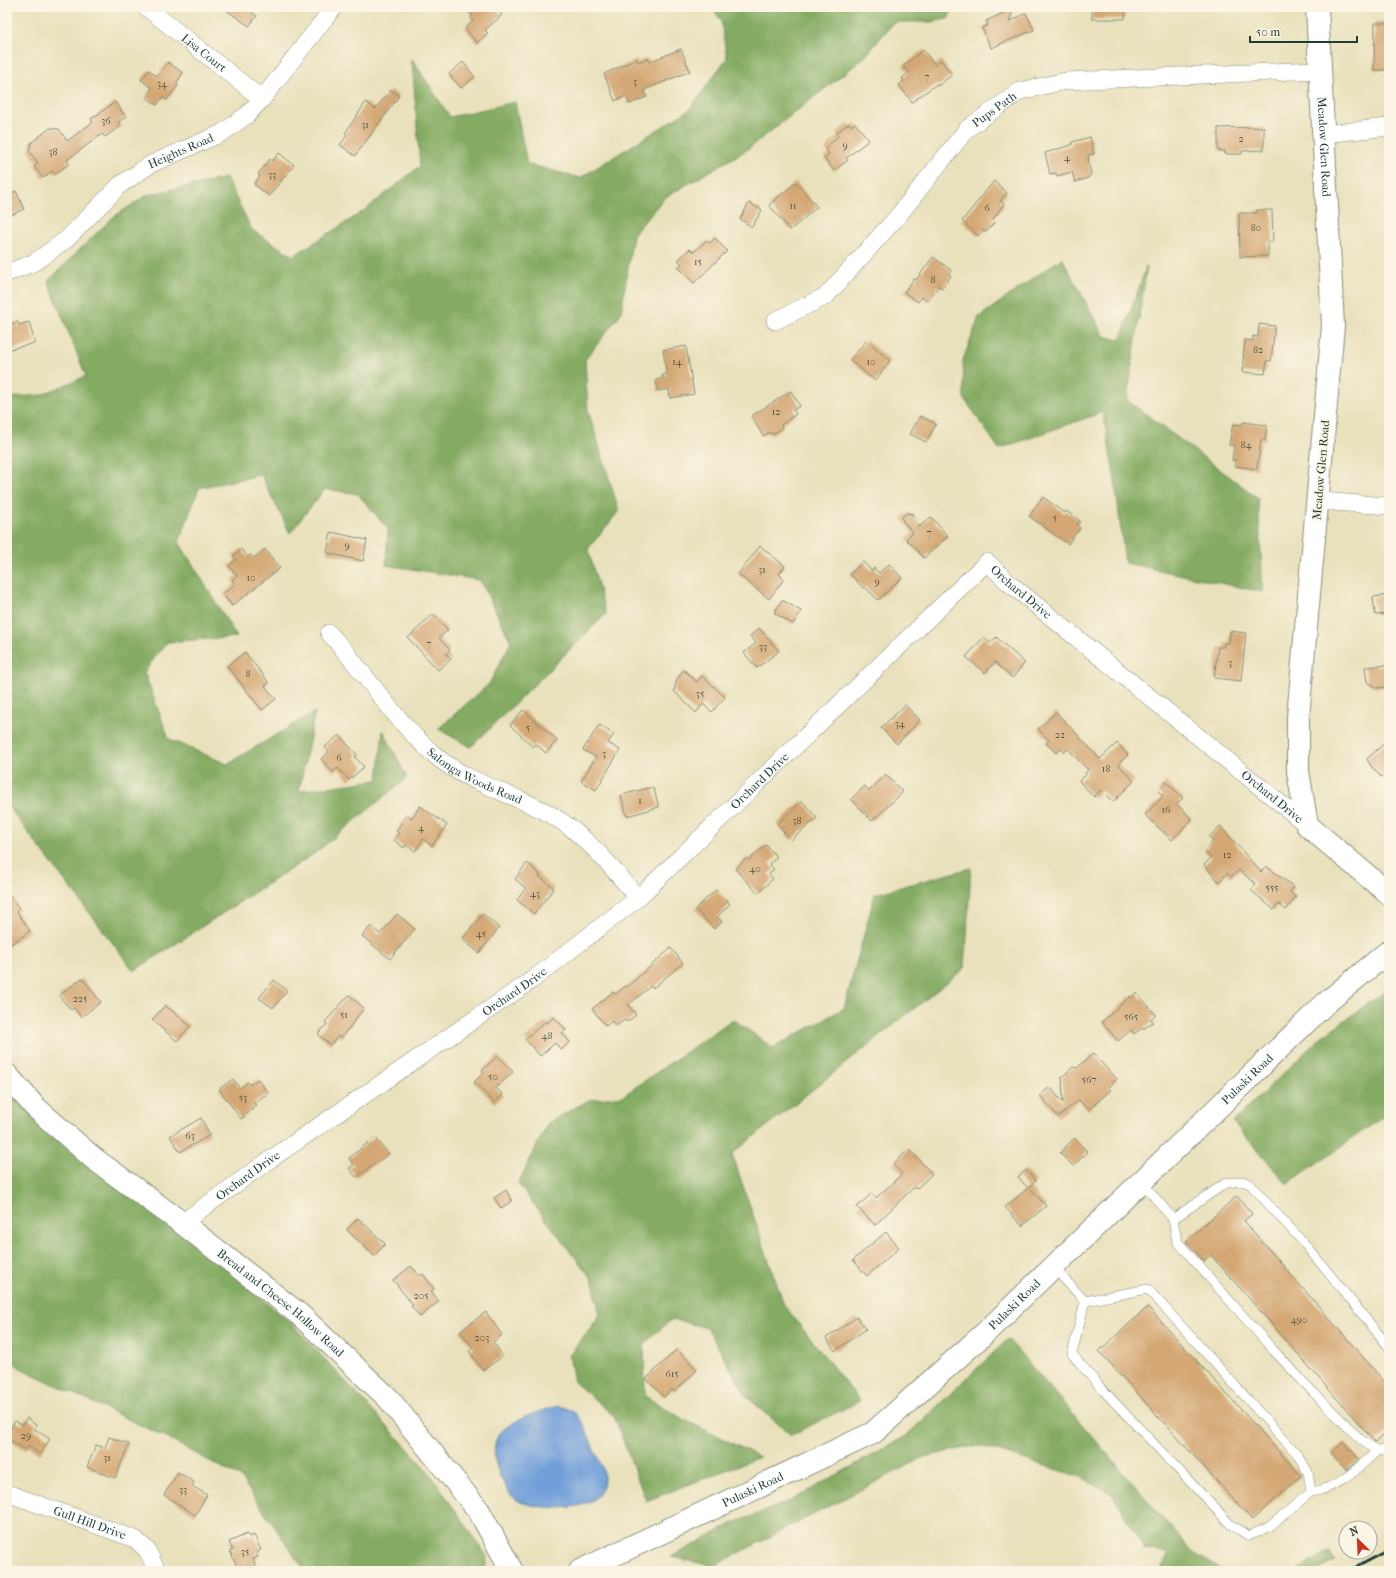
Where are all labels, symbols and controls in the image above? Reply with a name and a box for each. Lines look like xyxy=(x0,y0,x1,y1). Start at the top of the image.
scale bar xyxy=(1250,18,1357,44)
text: 50 m xyxy=(1256,25,1280,39)
street label: Lisa Court xyxy=(179,31,230,76)
house number: 7 xyxy=(925,71,930,83)
house number: 3 xyxy=(633,76,637,88)
house number: 34 xyxy=(157,78,168,90)
street label: Pups Path xyxy=(969,89,1019,130)
street label: Meadow Glen Road xyxy=(1315,96,1334,198)
house number: 36 xyxy=(101,115,111,127)
house number: 31 xyxy=(361,119,369,131)
street label: Heights Road xyxy=(146,130,216,171)
house number: 2 xyxy=(1238,133,1244,145)
house number: 9 xyxy=(842,140,848,152)
house number: 38 xyxy=(48,146,58,158)
house number: 4 xyxy=(1064,152,1071,164)
house number: 33 xyxy=(268,169,276,181)
house number: 11 xyxy=(789,200,797,212)
house number: 6 xyxy=(984,202,990,214)
house number: 80 xyxy=(1251,222,1261,234)
house number: 15 xyxy=(694,256,702,268)
house number: 8 xyxy=(930,274,936,286)
house number: 82 xyxy=(1253,344,1263,356)
house number: 14 xyxy=(672,356,683,368)
house number: 10 xyxy=(866,356,876,368)
house number: 12 xyxy=(772,406,780,418)
street label: Meadow Glen Road xyxy=(1310,419,1332,520)
house number: 84 xyxy=(1241,439,1253,451)
house number: 5 xyxy=(1053,512,1057,524)
house number: 7 xyxy=(927,527,932,539)
house number: 9 xyxy=(344,540,350,552)
street label: Orchard Drive xyxy=(988,562,1054,622)
house number: 31 xyxy=(758,564,766,576)
house number: 10 xyxy=(246,572,256,584)
house number: 9 xyxy=(874,576,880,588)
house number: 7 xyxy=(427,638,432,650)
house number: 33 xyxy=(759,641,767,653)
house number: 3 xyxy=(1228,657,1232,669)
house number: 8 xyxy=(245,668,251,680)
house number: 35 xyxy=(696,688,704,700)
house number: 34 xyxy=(895,718,906,730)
house number: 5 xyxy=(526,722,530,734)
house number: 22 xyxy=(1055,729,1065,741)
street label: Salonga Woods Road xyxy=(424,745,525,807)
house number: 3 xyxy=(602,748,606,760)
street label: Orchard Drive xyxy=(728,750,792,812)
house number: 6 xyxy=(336,752,342,764)
house number: 18 xyxy=(1102,763,1110,775)
street label: Orchard Drive xyxy=(1238,767,1306,826)
house number: 1 xyxy=(638,795,642,807)
house number: 16 xyxy=(1162,804,1171,816)
house number: 38 xyxy=(792,815,802,827)
house number: 4 xyxy=(418,822,425,834)
house number: 12 xyxy=(1223,849,1231,861)
house number: 40 xyxy=(749,863,761,875)
house number: 555 xyxy=(1266,882,1278,894)
house number: 43 xyxy=(530,888,540,900)
house number: 45 xyxy=(476,928,486,940)
street label: Orchard Drive xyxy=(479,964,550,1019)
house number: 225 xyxy=(73,993,87,1005)
house number: 51 xyxy=(340,1009,348,1021)
house number: 565 xyxy=(1124,1011,1138,1023)
house number: 48 xyxy=(542,1030,552,1042)
street label: Pulaski Road xyxy=(1219,1051,1276,1107)
house number: 50 xyxy=(488,1071,498,1083)
house number: 567 xyxy=(1082,1074,1096,1086)
house number: 53 xyxy=(239,1092,247,1104)
house number: 63 xyxy=(185,1130,195,1142)
street label: Orchard Drive xyxy=(213,1148,283,1203)
street label: Bread and Cheese Hollow Road xyxy=(215,1246,347,1360)
street label: Pulaski Road xyxy=(986,1276,1044,1333)
house number: 205 xyxy=(414,1290,428,1302)
house number: 490 xyxy=(1291,1314,1307,1326)
house number: 203 xyxy=(475,1332,489,1344)
house number: 615 xyxy=(665,1368,679,1380)
house number: 29 xyxy=(21,1430,31,1442)
house number: 31 xyxy=(103,1452,111,1464)
street label: Pulaski Road xyxy=(720,1469,786,1510)
house number: 33 xyxy=(179,1484,187,1496)
street label: Gull Hill Drive xyxy=(52,1503,128,1542)
north arrow xyxy=(1338,1520,1378,1560)
text: N xyxy=(1348,1523,1361,1539)
house number: 35 xyxy=(241,1546,249,1558)

